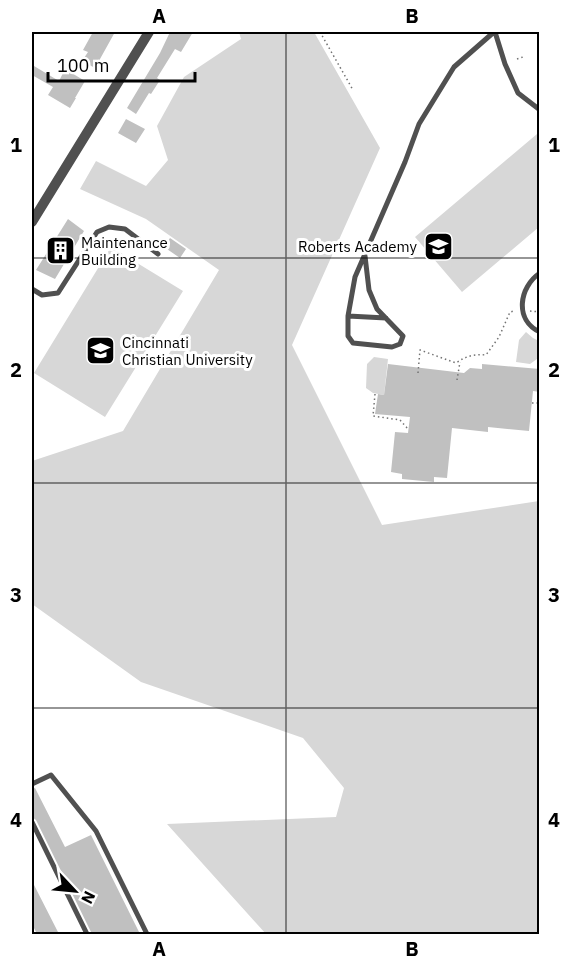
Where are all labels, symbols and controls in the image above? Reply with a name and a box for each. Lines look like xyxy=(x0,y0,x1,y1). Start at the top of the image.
text: A xyxy=(152,2,166,29)
text: B xyxy=(405,2,419,29)
scale bar xyxy=(48,45,195,83)
text: 100 m xyxy=(57,54,109,77)
text: 1 xyxy=(10,131,22,158)
text: 1 xyxy=(548,131,560,158)
school or university icon: Roberts Academy xyxy=(422,230,454,262)
place label: Maintenance Building xyxy=(81,233,168,269)
building icon: Maintenance Building xyxy=(44,235,76,267)
place label: Roberts Academy xyxy=(298,237,418,256)
place label: Cincinnati Christian University xyxy=(122,333,253,369)
school or university icon: Cincinnati Christian University xyxy=(85,335,117,367)
text: 2 xyxy=(10,356,22,383)
text: 2 xyxy=(548,356,560,383)
text: 3 xyxy=(10,581,22,608)
text: 3 xyxy=(548,581,560,608)
text: 4 xyxy=(10,806,22,833)
text: 4 xyxy=(548,806,560,833)
north arrow xyxy=(45,861,105,921)
text: N xyxy=(77,888,100,907)
text: A xyxy=(152,935,166,962)
text: B xyxy=(405,935,419,962)

